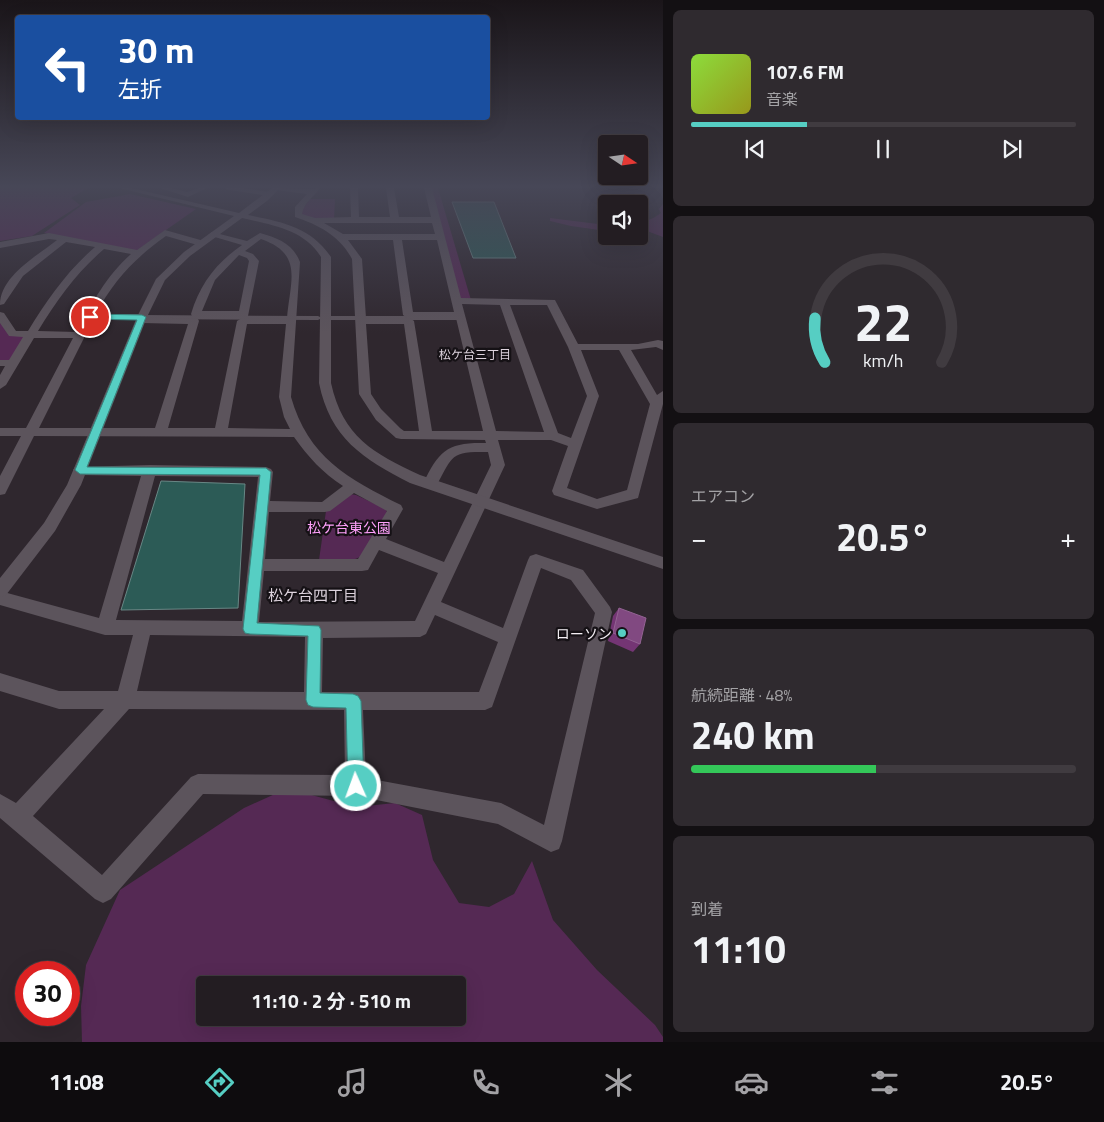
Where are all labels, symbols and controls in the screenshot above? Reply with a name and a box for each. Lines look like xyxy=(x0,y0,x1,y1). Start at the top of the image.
text: 30 m xyxy=(118,23,194,77)
icon: left xyxy=(35,35,100,100)
text: 107.6 FM xyxy=(766,57,844,86)
text: 左折 xyxy=(118,72,162,106)
text: 音楽 xyxy=(766,87,798,111)
north arrow xyxy=(598,135,648,185)
map controls xyxy=(598,135,648,245)
icon: previous xyxy=(741,135,769,163)
icon: pause xyxy=(869,135,897,163)
icon: next xyxy=(998,135,1026,163)
button: sound xyxy=(598,195,648,245)
text: 22 xyxy=(854,282,913,361)
pin xyxy=(69,296,111,338)
icon: arrive xyxy=(76,303,104,331)
district label: 松ケ台三丁目 xyxy=(439,345,511,364)
text: km/h xyxy=(863,347,904,374)
text: エアコン xyxy=(691,484,755,508)
text: 20.5° xyxy=(836,508,931,566)
text: − xyxy=(691,516,707,559)
text: + xyxy=(1060,516,1076,559)
park label: 松ケ台東公園 xyxy=(307,517,391,538)
district label: 松ケ台四丁目 xyxy=(268,584,358,607)
place label: ローソン xyxy=(556,623,612,644)
marker: ローソン xyxy=(616,627,628,639)
text: 航続距離 · 48% xyxy=(691,683,792,707)
text: 240 km xyxy=(691,706,815,764)
position arrow xyxy=(329,759,381,811)
text: 到着 xyxy=(691,897,723,921)
text: 11:10 xyxy=(691,920,786,978)
speed limit sign: 30 xyxy=(15,961,80,1026)
text: 11:10 · 2 分 · 510 m xyxy=(251,986,411,1015)
text: 11:08 xyxy=(49,1065,104,1099)
icon: directions xyxy=(202,1065,237,1100)
icon: music xyxy=(335,1065,370,1100)
icon: phone xyxy=(468,1065,503,1100)
icon: climate xyxy=(601,1065,636,1100)
icon: car xyxy=(734,1065,769,1100)
icon: filters xyxy=(867,1065,902,1100)
text: 20.5° xyxy=(1000,1065,1055,1099)

